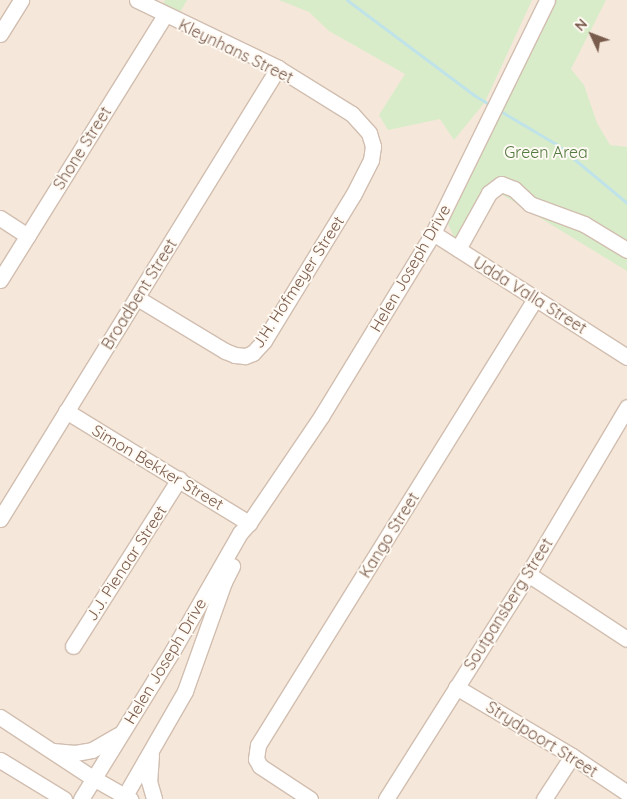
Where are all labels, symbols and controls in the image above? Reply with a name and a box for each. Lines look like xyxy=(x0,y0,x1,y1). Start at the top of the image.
north arrow xyxy=(567,10,617,60)
street label: Kleynhans Street xyxy=(176,15,296,87)
text: N xyxy=(571,15,591,35)
street label: Shone Street xyxy=(49,103,115,193)
park label: Green Area xyxy=(504,142,588,162)
street label: Helen Joseph Drive xyxy=(366,201,454,335)
street label: J.H. Hofmeyer Street xyxy=(248,212,348,352)
street label: Broadbent Street xyxy=(97,235,181,353)
street label: Udda Valla Street xyxy=(470,252,590,338)
street label: Simon Bekker Street xyxy=(89,420,227,514)
street label: Kango Street xyxy=(355,489,423,581)
street label: J.J. Pienaar Street xyxy=(82,502,170,624)
street label: Soutpansberg Street xyxy=(460,534,556,674)
street label: Helen Joseph Drive xyxy=(120,594,210,728)
street label: Strydpoort Street xyxy=(483,697,601,781)

